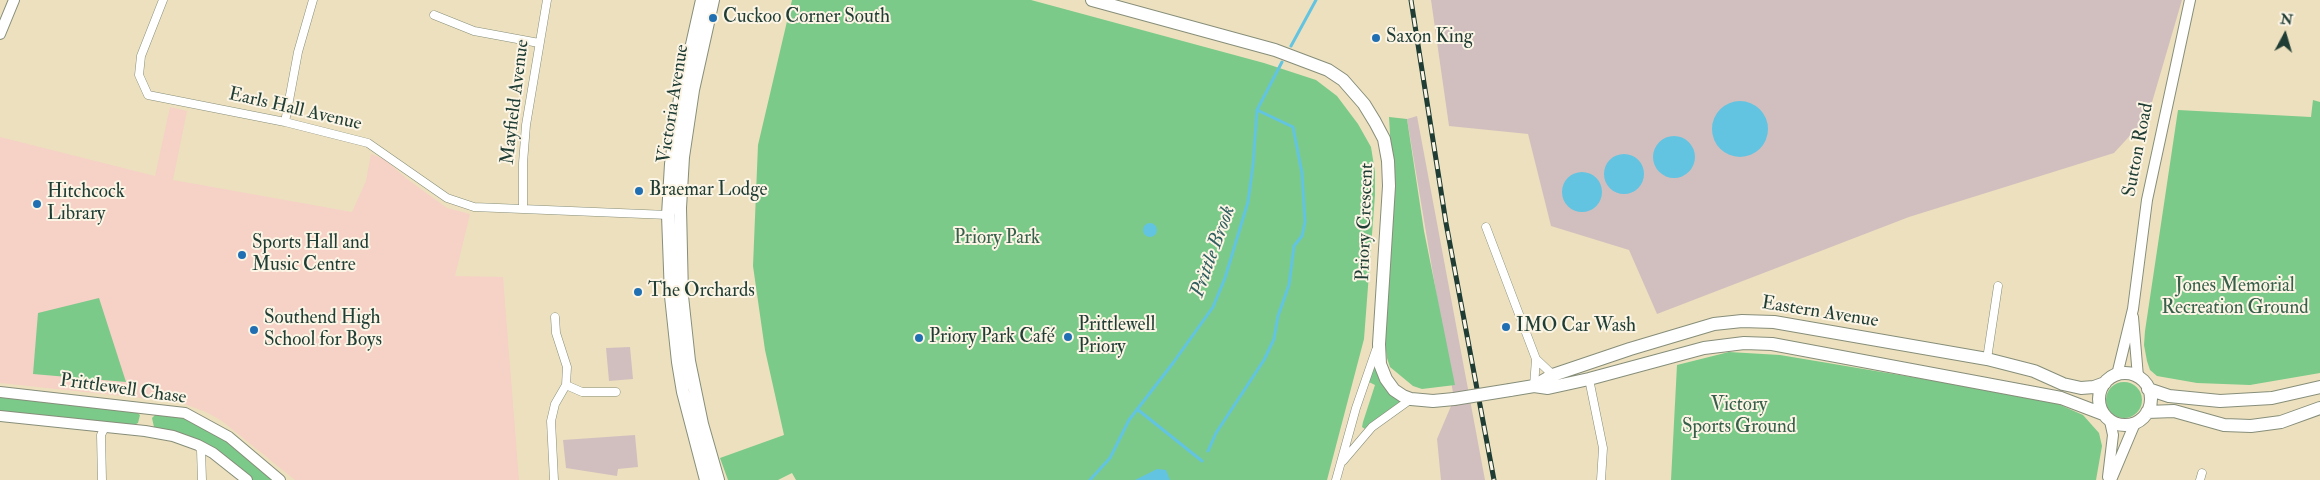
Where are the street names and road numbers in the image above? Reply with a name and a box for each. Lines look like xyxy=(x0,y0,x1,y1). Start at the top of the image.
street label: Mayfield Avenue xyxy=(497,38,535,166)
street label: Victoria Avenue xyxy=(653,43,695,165)
street label: Earls Hall Avenue xyxy=(226,84,364,136)
street label: Sutton Road xyxy=(2119,101,2159,199)
street label: Priory Crescent xyxy=(1353,163,1379,281)
street label: Eastern Avenue xyxy=(1760,293,1880,333)
street label: Prittlewell Chase xyxy=(58,370,188,410)

